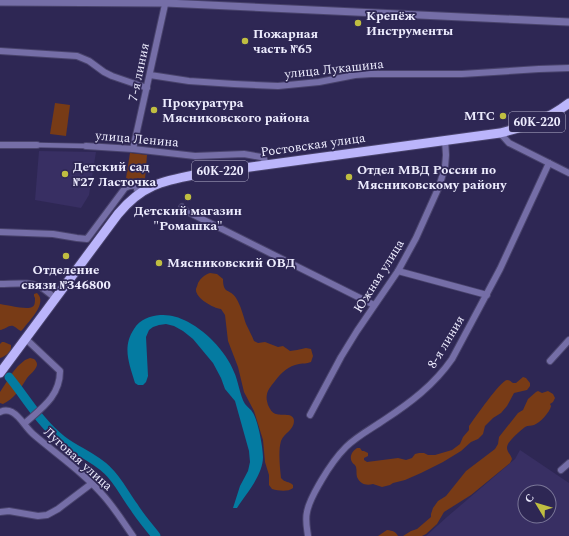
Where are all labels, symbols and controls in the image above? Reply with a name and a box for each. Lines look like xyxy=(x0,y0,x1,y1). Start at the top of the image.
place label: Крепёж Инструменты xyxy=(366,6,454,41)
marker: Крепёж Инструменты xyxy=(353,18,363,28)
place label: Пожарная часть №65 xyxy=(253,24,319,59)
marker: Пожарная часть №65 xyxy=(240,36,250,46)
street label: 7-я линия xyxy=(123,41,155,103)
street label: улица Лукашина xyxy=(282,54,385,84)
place label: Прокуратура Мясниковского района xyxy=(162,93,310,128)
marker: Прокуратура Мясниковского района xyxy=(149,105,159,115)
place label: МТС xyxy=(464,106,495,126)
marker: МТС xyxy=(498,111,508,121)
road number: 60К-220 xyxy=(509,112,565,132)
street label: улица Ленина xyxy=(94,125,180,153)
street label: Ростовская улица xyxy=(259,128,367,162)
place label: Детский сад №27 Ласточка xyxy=(73,157,157,192)
place label: Отдел МВД России по Мясниковскому району xyxy=(357,160,507,195)
road number: 60К-220 xyxy=(192,161,248,181)
marker: Детский сад №27 Ласточка xyxy=(60,169,70,179)
marker: Отдел МВД России по Мясниковскому району xyxy=(344,172,354,182)
marker: Детский магазин "Ромашка" xyxy=(183,192,193,202)
place label: Детский магазин "Ромашка" xyxy=(134,201,242,236)
street label: Южная улица xyxy=(348,235,410,317)
marker: Отделение связи №346800 xyxy=(61,251,71,261)
place label: Мясниковский ОВД xyxy=(167,253,296,273)
marker: Мясниковский ОВД xyxy=(154,258,164,268)
place label: Отделение связи №346800 xyxy=(21,260,111,295)
street label: 8-я линия xyxy=(422,312,470,372)
street label: Луговая улица xyxy=(39,422,118,496)
north arrow xyxy=(517,484,557,524)
text: С xyxy=(520,490,539,506)

